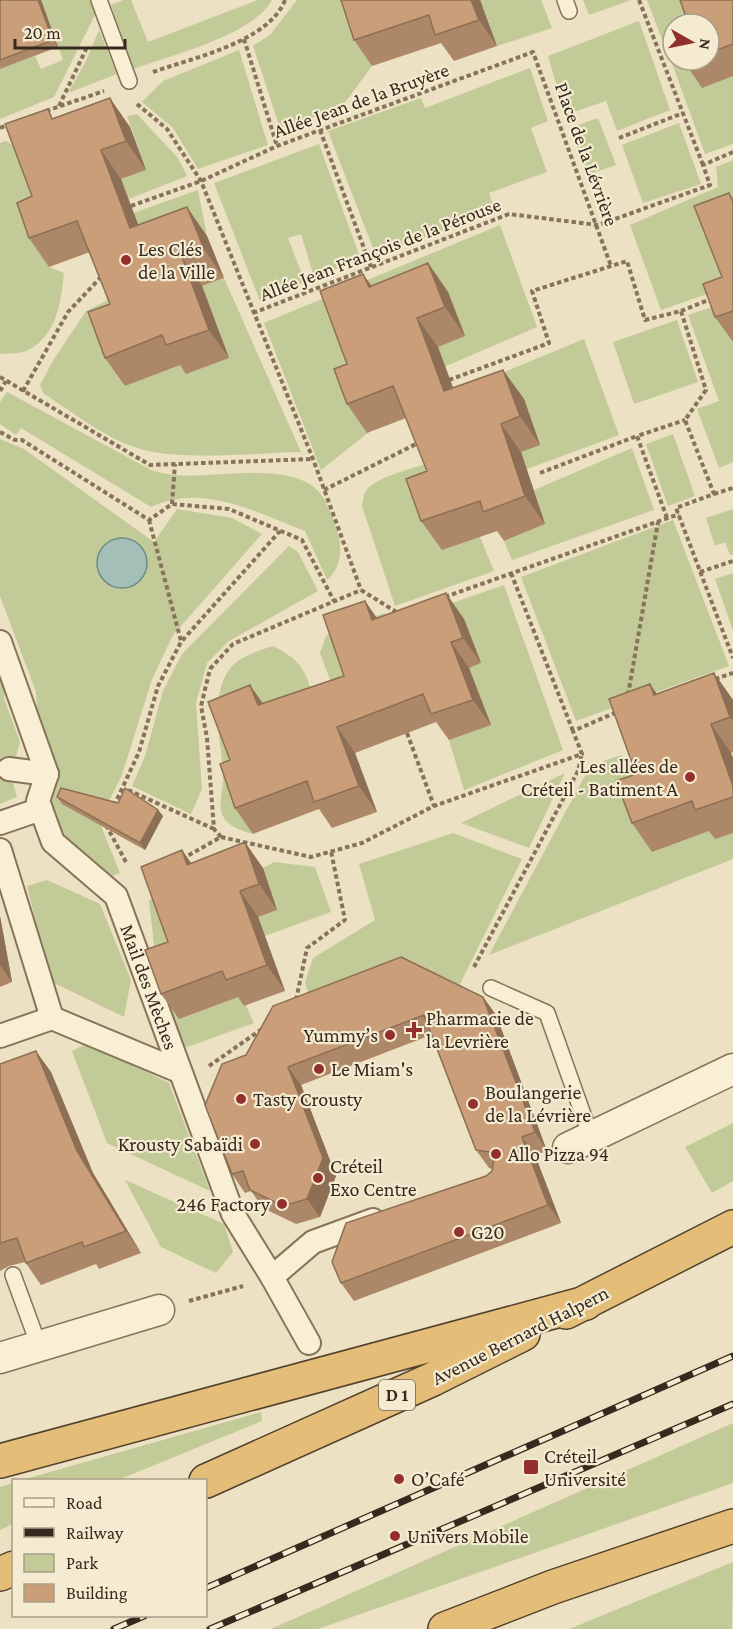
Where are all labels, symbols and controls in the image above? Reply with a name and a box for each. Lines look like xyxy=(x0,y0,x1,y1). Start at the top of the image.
scale bar xyxy=(15,12,124,50)
north arrow xyxy=(661,12,721,72)
text: 20 m xyxy=(24,23,61,43)
text: N xyxy=(696,38,715,51)
street label: Allée Jean de la Bruyère xyxy=(270,58,452,143)
street label: Place de la Lévrière xyxy=(551,79,623,229)
street label: Allée Jean François de la Pérouse xyxy=(256,193,504,306)
place label: Les Clés de la Ville xyxy=(138,238,215,283)
marker: Les Clés de la Ville xyxy=(119,253,133,267)
place label: Les allées de Créteil - Batiment A xyxy=(521,755,679,800)
marker: Les allées de Créteil - Batiment A xyxy=(683,770,697,784)
street label: Mail des Mèches xyxy=(116,921,183,1053)
place label: Pharmacie de la Levrière xyxy=(426,1007,534,1052)
marker: Pharmacie de la Levrière xyxy=(407,1023,421,1037)
place label: Yummy’s xyxy=(304,1024,378,1047)
marker: Yummy’s xyxy=(383,1028,397,1042)
place label: Le Miam's xyxy=(331,1058,413,1080)
marker: Le Miam's xyxy=(312,1062,326,1076)
place label: Boulangerie de la Lévrière xyxy=(485,1081,591,1126)
place label: Tasty Crousty xyxy=(253,1088,363,1111)
marker: Tasty Crousty xyxy=(234,1092,248,1106)
marker: Boulangerie de la Lévrière xyxy=(466,1097,480,1111)
place label: Krousty Sabaïdi xyxy=(118,1133,243,1156)
marker: Krousty Sabaïdi xyxy=(248,1137,262,1151)
place label: Allo Pizza 94 xyxy=(508,1143,609,1165)
marker: Allo Pizza 94 xyxy=(489,1147,503,1161)
place label: Créteil Exo Centre xyxy=(330,1155,417,1200)
marker: Créteil Exo Centre xyxy=(311,1171,325,1185)
place label: 246 Factory xyxy=(177,1193,271,1216)
marker: 246 Factory xyxy=(275,1197,289,1211)
place label: G20 xyxy=(471,1221,505,1243)
marker: G20 xyxy=(452,1225,466,1239)
street label: Avenue Bernard Halpern xyxy=(428,1281,613,1390)
road number: D 1 xyxy=(379,1380,415,1410)
place label: Créteil Université xyxy=(544,1445,626,1490)
marker: Créteil Université xyxy=(522,1458,540,1476)
place label: O’Café xyxy=(411,1468,465,1490)
marker: O’Café xyxy=(392,1472,406,1486)
legend xyxy=(12,1479,207,1617)
text: Road xyxy=(66,1493,103,1513)
text: Railway xyxy=(66,1523,124,1543)
place label: Univers Mobile xyxy=(407,1525,529,1547)
marker: Univers Mobile xyxy=(388,1529,402,1543)
text: Park xyxy=(66,1553,98,1573)
text: Building xyxy=(66,1583,128,1603)

